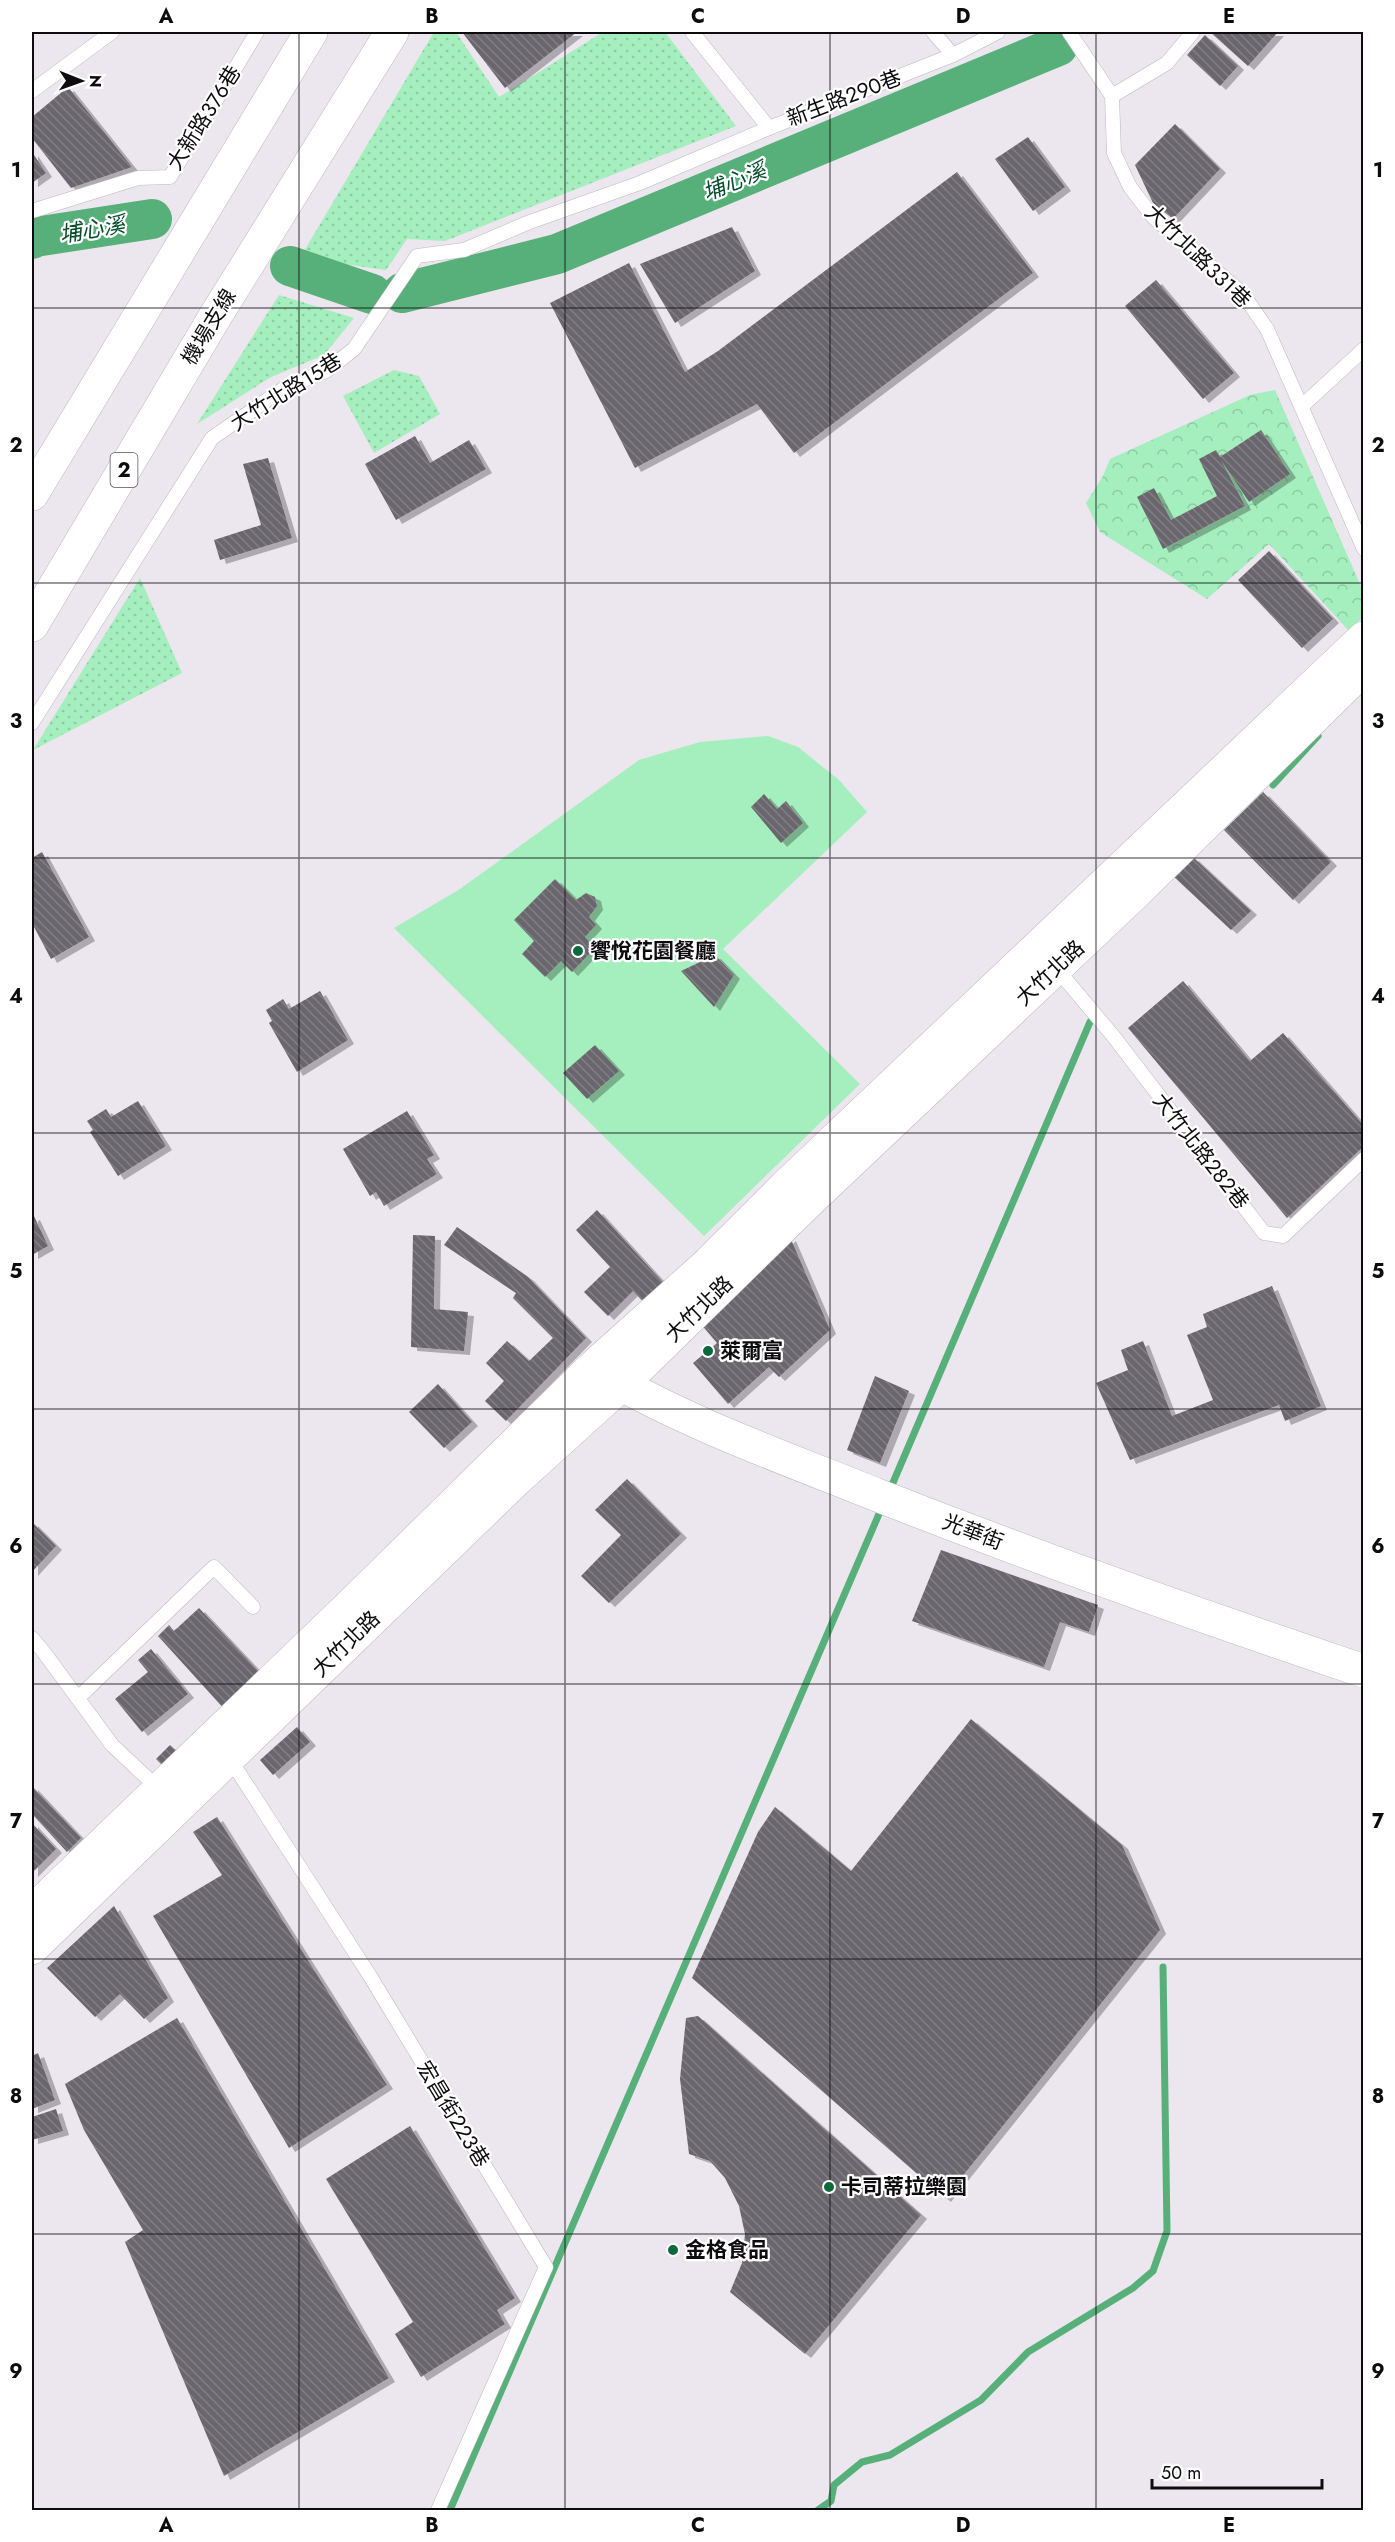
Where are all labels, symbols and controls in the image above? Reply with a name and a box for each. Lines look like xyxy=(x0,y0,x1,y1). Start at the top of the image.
text: A xyxy=(158,2,174,31)
text: B xyxy=(425,2,439,31)
text: C xyxy=(691,2,705,31)
text: D xyxy=(956,2,970,31)
text: E xyxy=(1223,2,1235,31)
north arrow xyxy=(51,51,111,111)
street label: 大新路376巷 xyxy=(160,60,248,176)
street label: 新生路290巷 xyxy=(782,62,906,134)
text: N xyxy=(84,75,107,88)
water label: 埔心溪 xyxy=(697,153,773,208)
text: 1 xyxy=(11,156,21,185)
text: 1 xyxy=(1373,156,1383,185)
street label: 大竹北路331巷 xyxy=(1138,197,1258,315)
water label: 埔心溪 xyxy=(57,207,130,250)
street label: 機場支線 xyxy=(175,283,243,371)
street label: 大竹北路15巷 xyxy=(224,346,348,438)
text: 2 xyxy=(9,431,23,460)
text: 2 xyxy=(1371,431,1385,460)
road number: 2 xyxy=(110,453,138,487)
text: 3 xyxy=(10,707,22,736)
text: 3 xyxy=(1372,707,1384,736)
street label: 大竹北路 xyxy=(1009,933,1091,1013)
place label: 饗悅花園餐廳 xyxy=(590,936,716,966)
marker: 饗悅花園餐廳 xyxy=(571,944,585,958)
text: 4 xyxy=(9,982,23,1011)
text: 4 xyxy=(1371,982,1385,1011)
street label: 大竹北路282巷 xyxy=(1146,1086,1256,1216)
text: 5 xyxy=(10,1257,23,1286)
text: 5 xyxy=(1372,1257,1385,1286)
street label: 大竹北路 xyxy=(658,1269,740,1349)
place label: 萊爾富 xyxy=(720,1336,783,1366)
marker: 萊爾富 xyxy=(701,1344,715,1358)
street label: 光華街 xyxy=(938,1507,1008,1557)
text: 6 xyxy=(9,1532,23,1561)
text: 6 xyxy=(1371,1532,1385,1561)
street label: 大竹北路 xyxy=(305,1604,387,1684)
text: 7 xyxy=(10,1807,23,1836)
text: 7 xyxy=(1372,1807,1385,1836)
street label: 宏昌街223巷 xyxy=(409,2055,497,2173)
text: 8 xyxy=(10,2082,22,2111)
text: 8 xyxy=(1372,2082,1384,2111)
place label: 卡司蒂拉樂園 xyxy=(841,2172,967,2202)
marker: 卡司蒂拉樂園 xyxy=(822,2180,836,2194)
place label: 金格食品 xyxy=(685,2235,769,2265)
marker: 金格食品 xyxy=(666,2243,680,2257)
text: 9 xyxy=(9,2357,23,2386)
text: 9 xyxy=(1371,2357,1385,2386)
scale bar xyxy=(1152,2452,1322,2490)
text: 50 m xyxy=(1161,2460,1201,2486)
text: A xyxy=(158,2511,174,2540)
text: B xyxy=(425,2511,439,2540)
text: C xyxy=(691,2511,705,2540)
text: D xyxy=(956,2511,970,2540)
text: E xyxy=(1223,2511,1235,2540)

